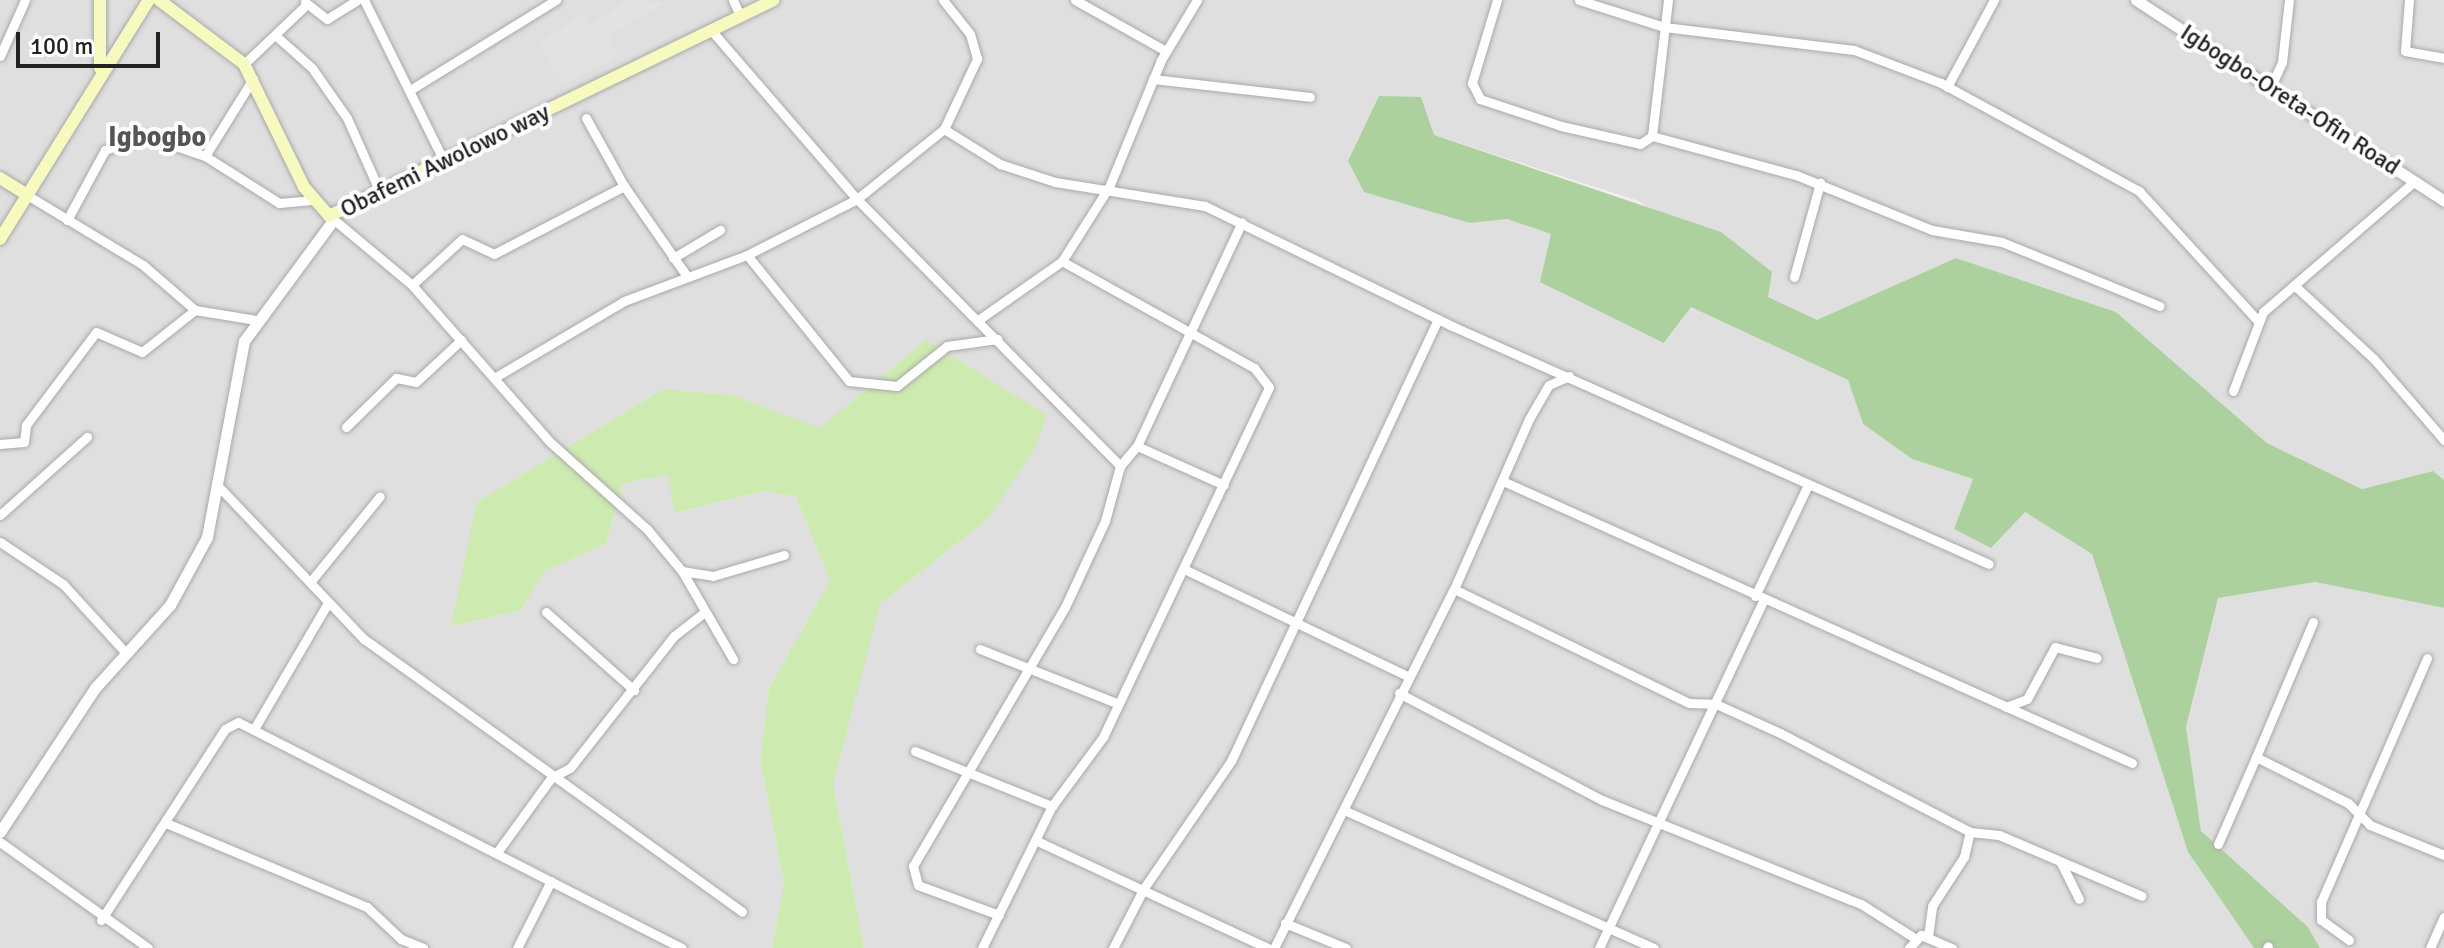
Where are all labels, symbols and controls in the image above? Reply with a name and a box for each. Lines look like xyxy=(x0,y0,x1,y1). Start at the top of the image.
scale bar xyxy=(20,16,164,66)
street label: Igbogbo-Oreta-Ofin Road xyxy=(2175,18,2405,182)
text: 100 m xyxy=(30,31,93,61)
street label: Obafemi Awolowo way xyxy=(336,98,554,224)
district label: Igbogbo xyxy=(108,120,206,154)

